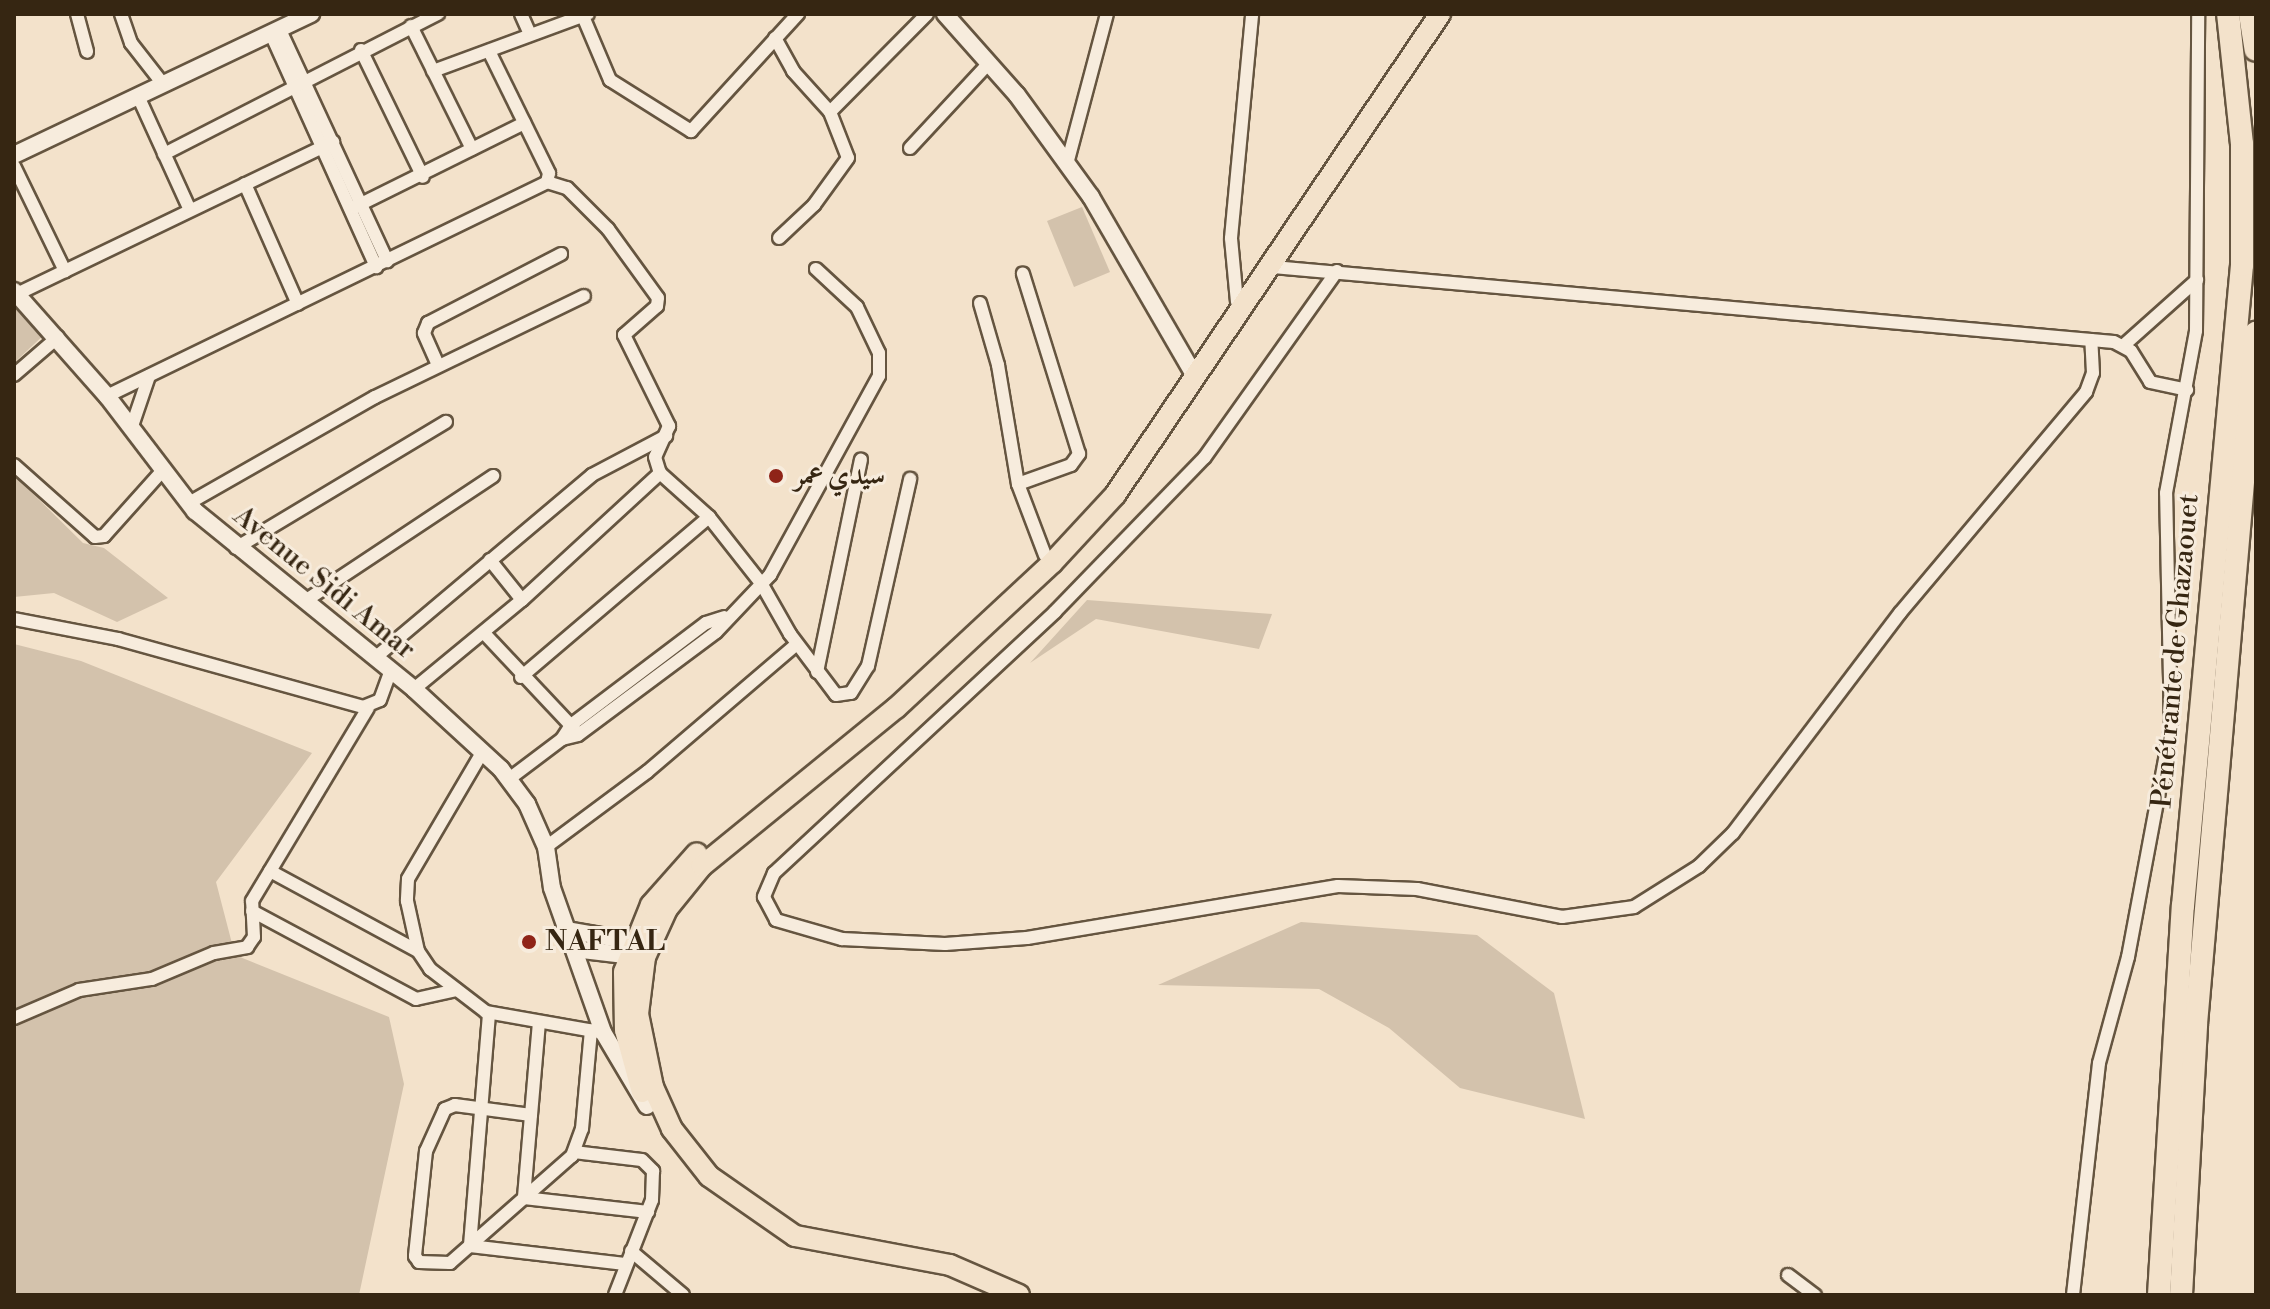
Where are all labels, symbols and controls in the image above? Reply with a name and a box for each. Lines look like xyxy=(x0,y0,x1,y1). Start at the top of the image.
place label: سيدي عمر xyxy=(794,459,885,493)
marker: سيدي عمر xyxy=(765,465,787,487)
street label: Pénétrante de Ghazaouet xyxy=(2146,492,2206,810)
street label: Avenue Sidi Amar xyxy=(226,499,422,667)
place label: NAFTAL xyxy=(545,925,665,959)
marker: NAFTAL xyxy=(520,933,538,951)

